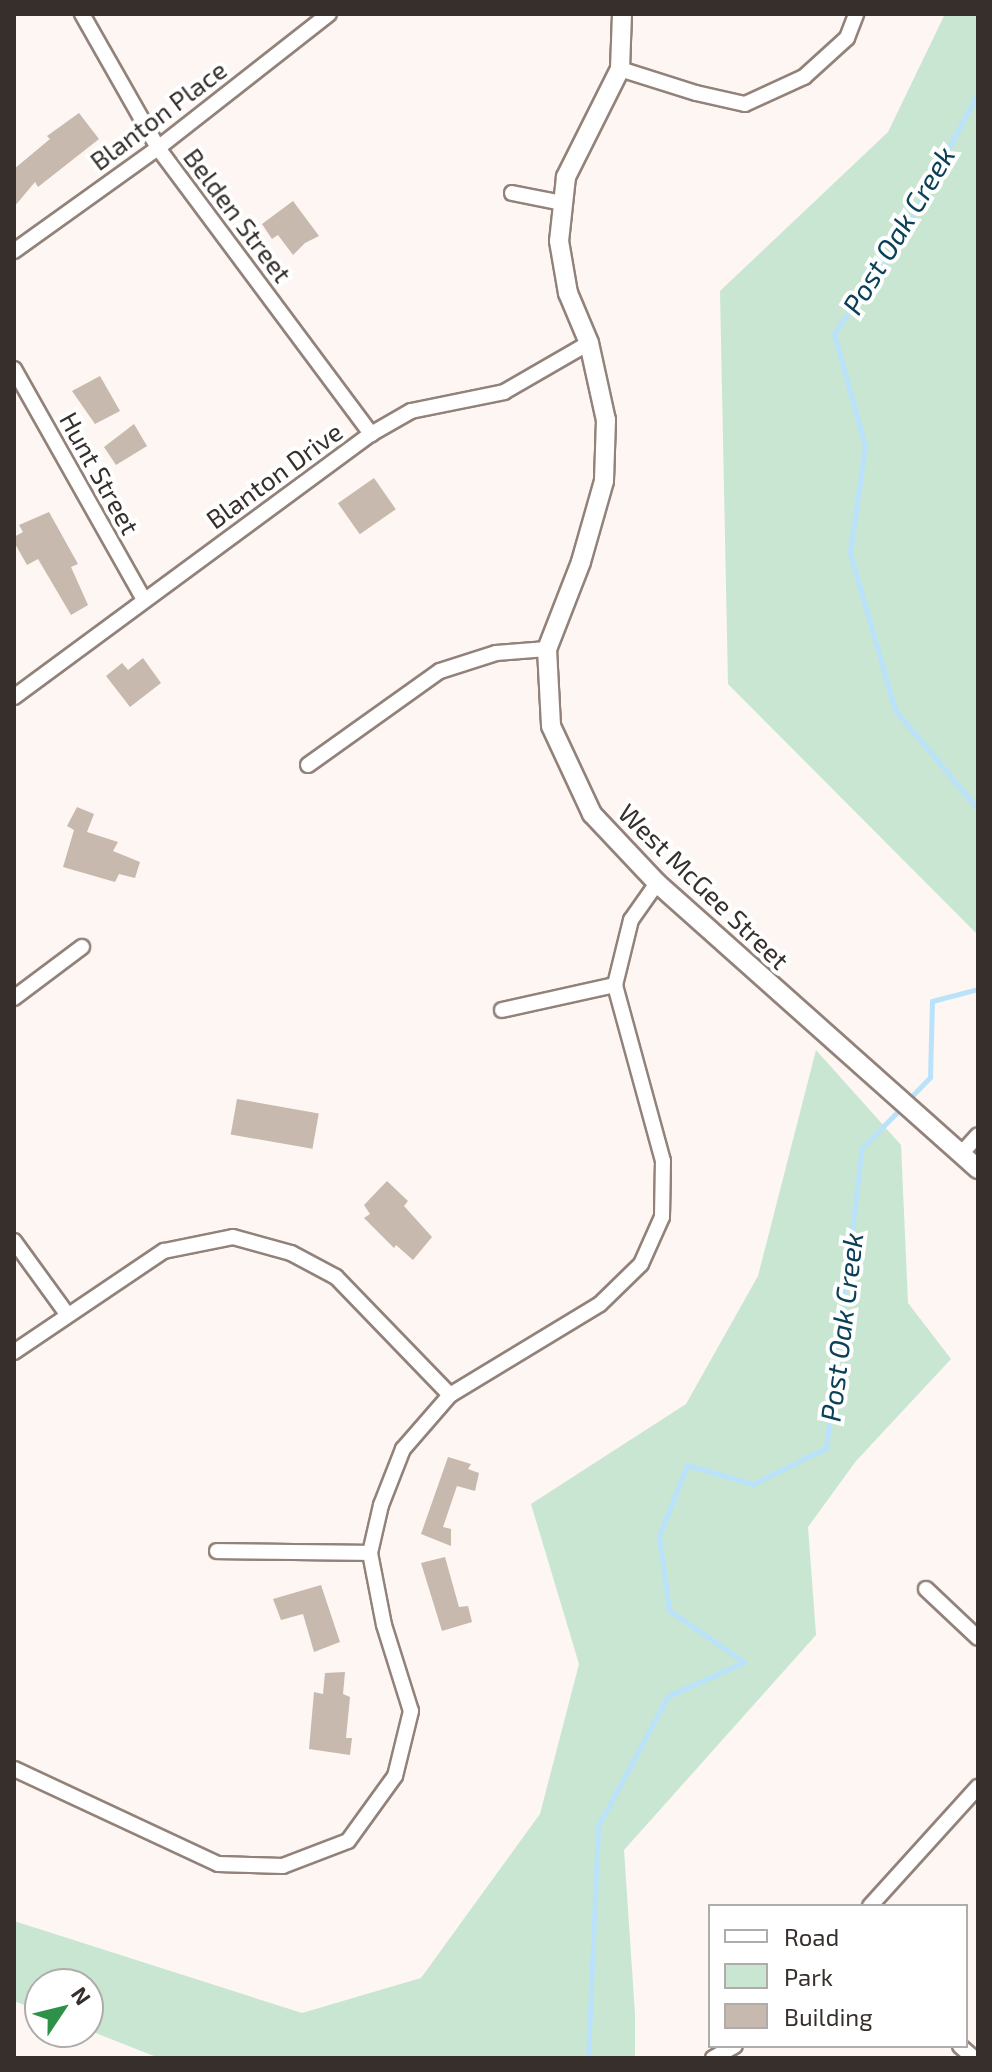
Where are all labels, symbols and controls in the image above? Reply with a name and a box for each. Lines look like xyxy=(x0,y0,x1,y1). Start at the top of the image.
street label: Blanton Place xyxy=(84,54,232,176)
water label: Post Oak Creek xyxy=(835,140,961,320)
street label: Belden Street xyxy=(177,142,299,288)
street label: Hunt Street xyxy=(54,406,146,540)
street label: Blanton Drive xyxy=(200,415,348,535)
street label: West McGee Street xyxy=(612,797,796,975)
water label: Post Oak Creek xyxy=(813,1231,869,1423)
legend xyxy=(708,1904,968,2048)
text: Road xyxy=(784,1922,839,1951)
text: Park xyxy=(784,1962,833,1991)
north arrow xyxy=(24,1968,104,2048)
text: N xyxy=(67,1981,97,2009)
text: Building xyxy=(784,2002,873,2031)

